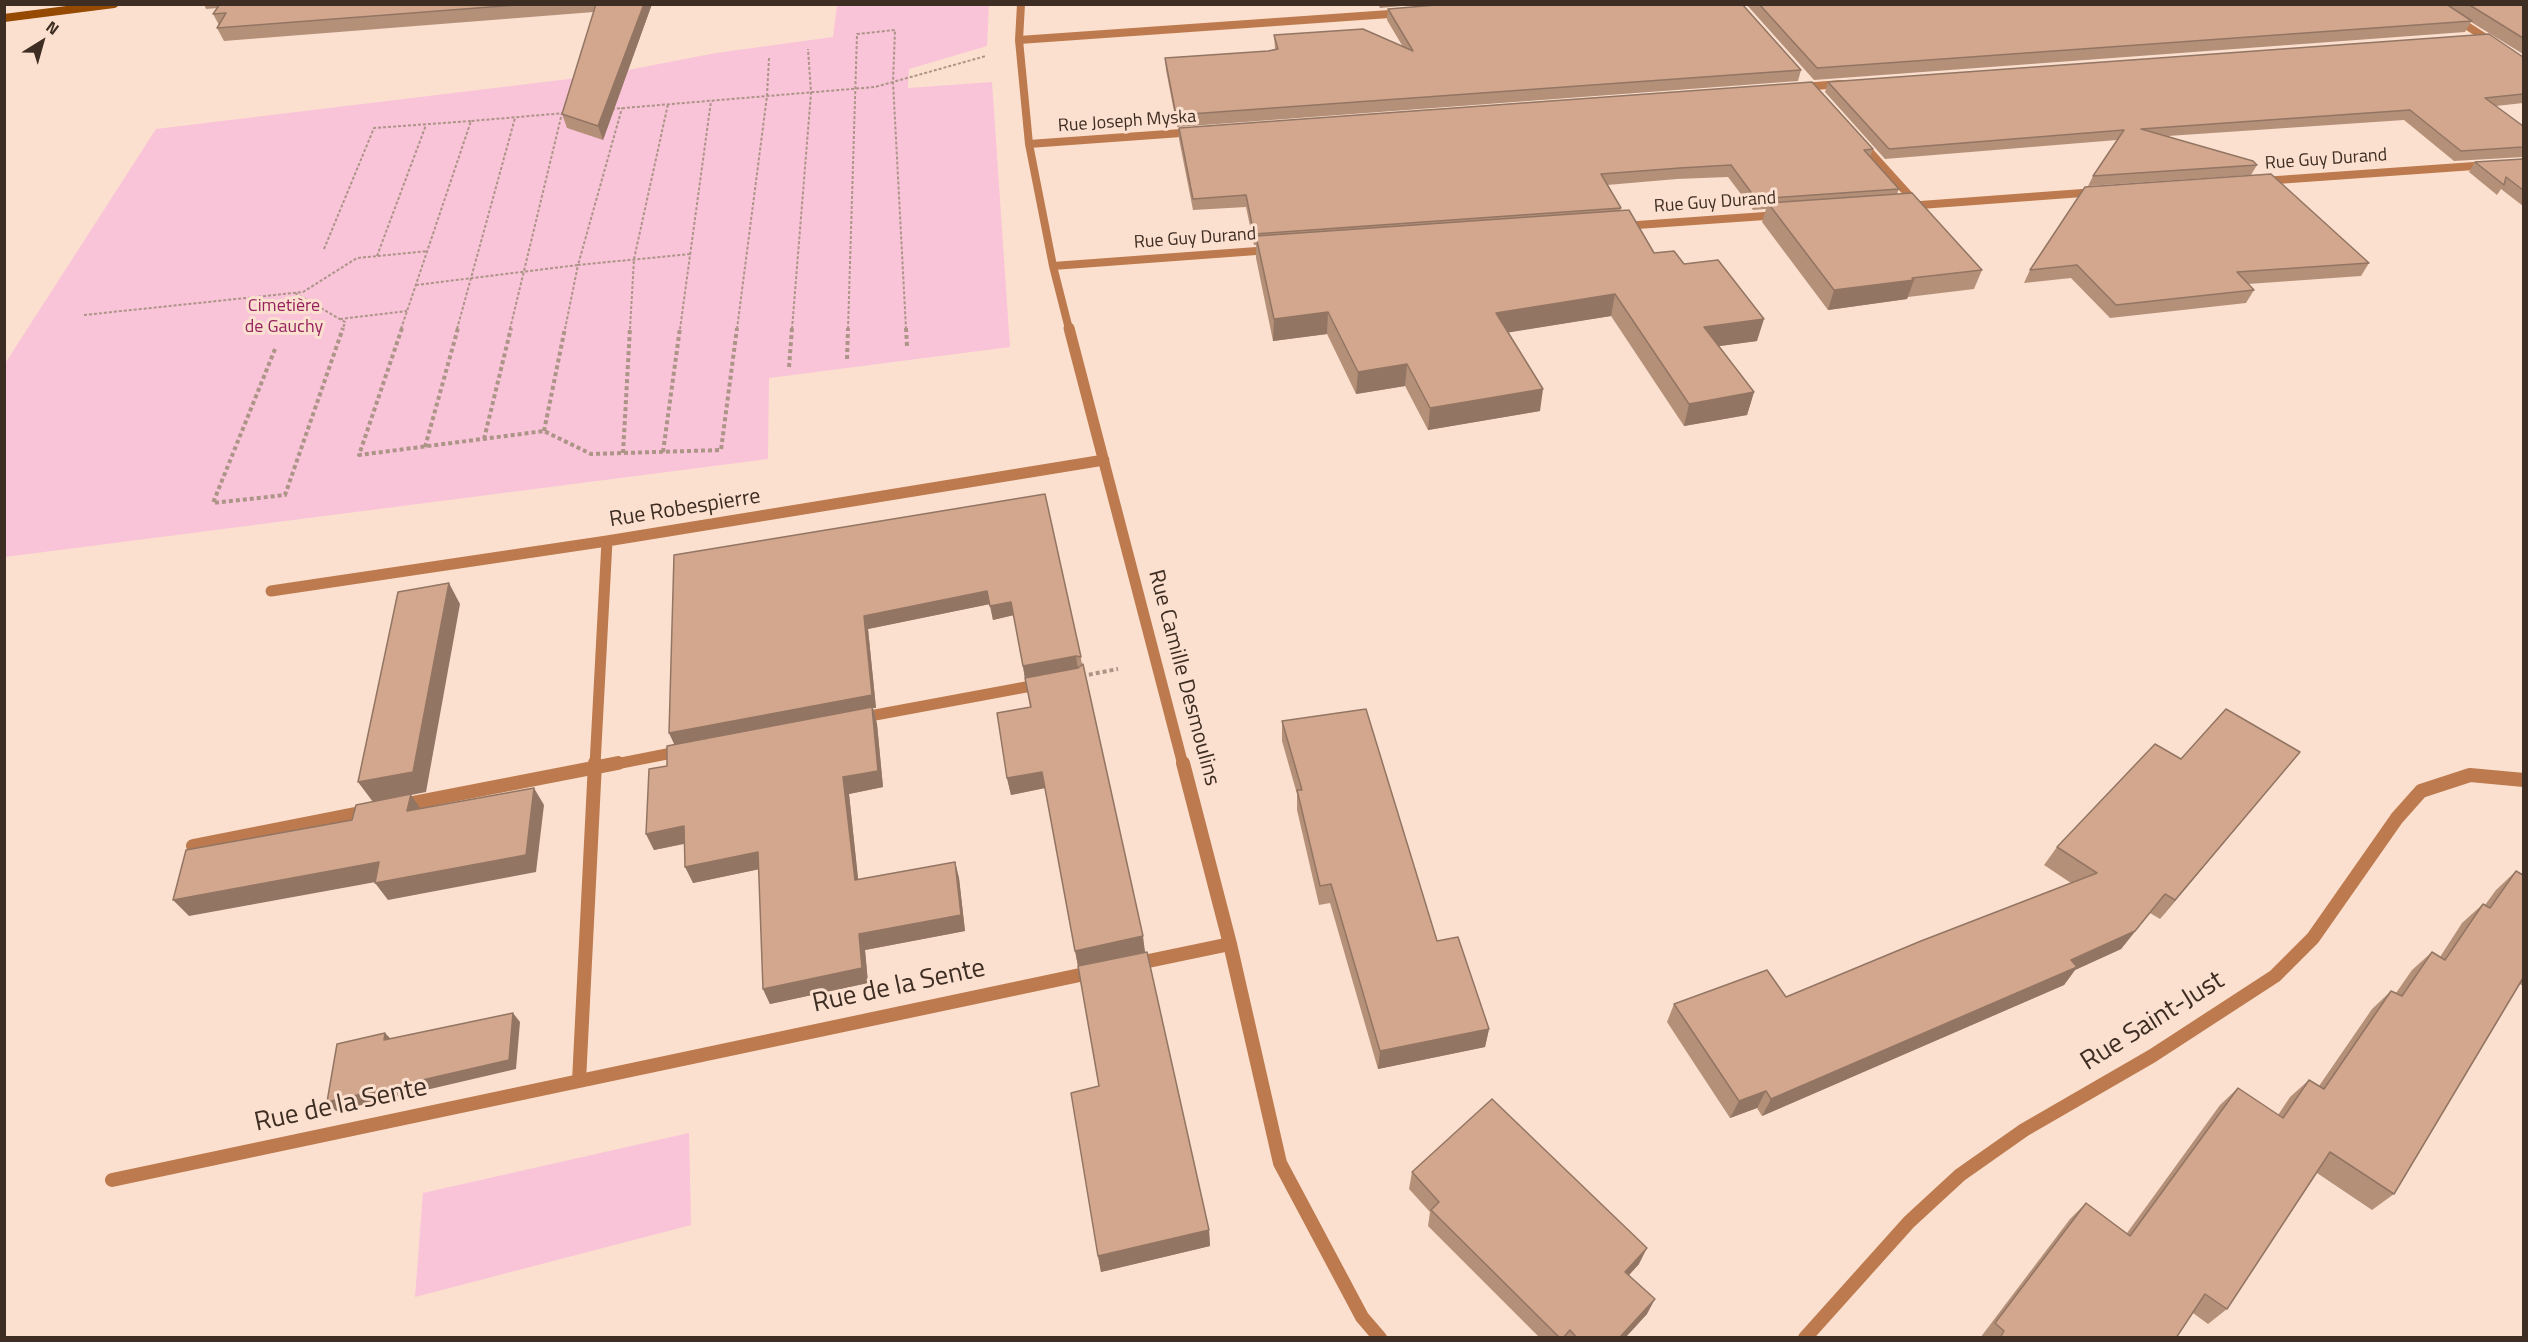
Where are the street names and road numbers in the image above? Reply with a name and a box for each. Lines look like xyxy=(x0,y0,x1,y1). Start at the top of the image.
street label: Rue Joseph Myska xyxy=(1057,106,1197,138)
street label: Rue Guy Durand xyxy=(2264,145,2388,175)
street label: Rue Guy Durand xyxy=(1653,188,1777,218)
street label: Rue Guy Durand xyxy=(1133,224,1257,254)
street label: Rue Robespierre xyxy=(608,484,762,534)
street label: Rue Camille Desmoulins xyxy=(1141,567,1225,789)
street label: Rue de la Sente xyxy=(810,953,988,1021)
street label: Rue Saint-Just xyxy=(2075,965,2231,1079)
street label: Rue de la Sente xyxy=(252,1072,430,1140)

